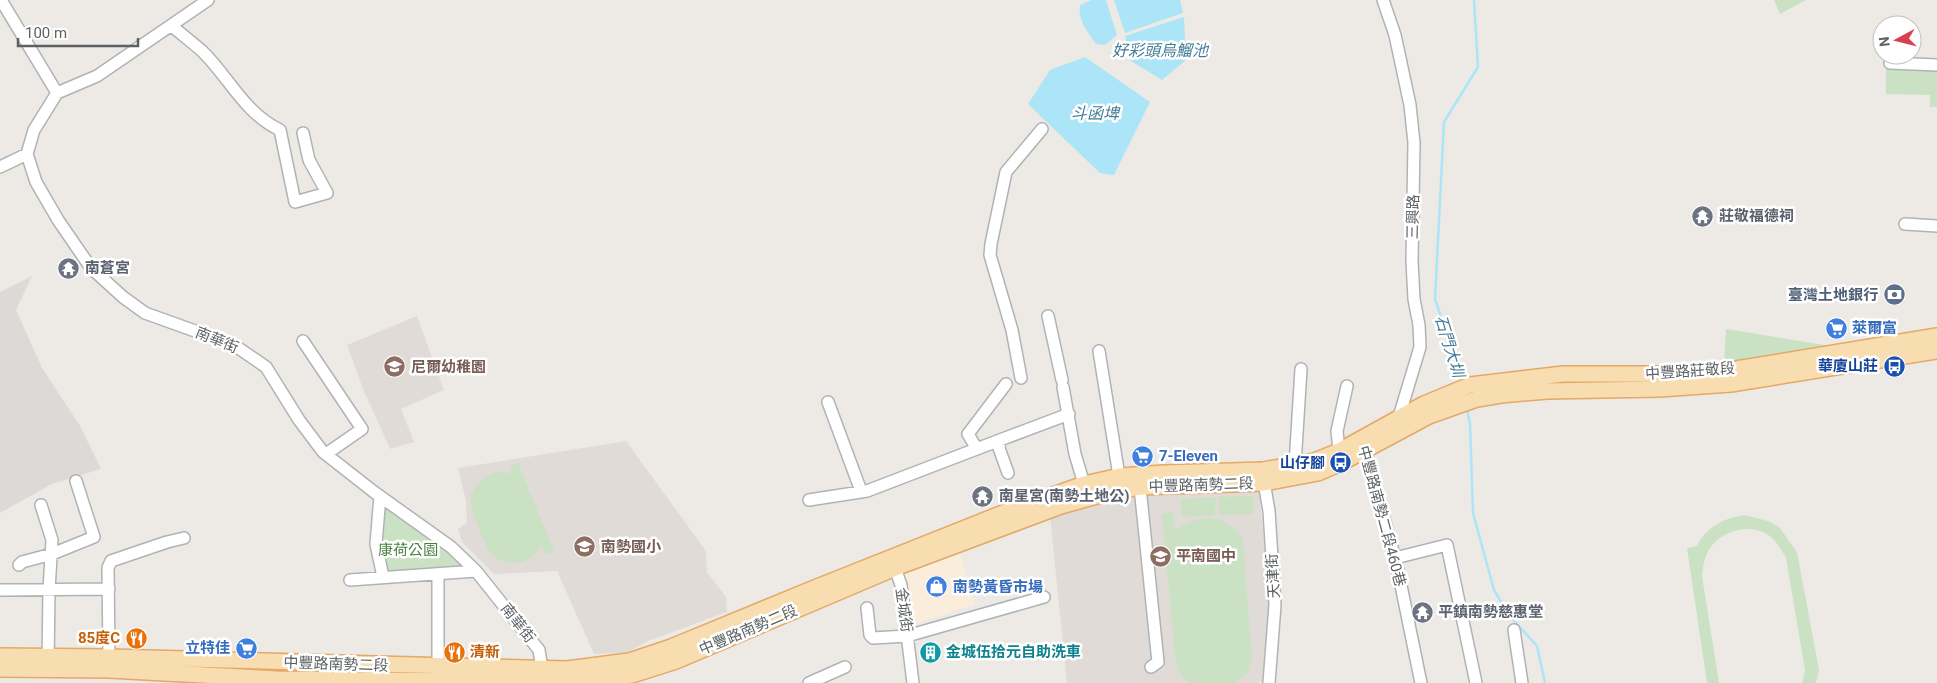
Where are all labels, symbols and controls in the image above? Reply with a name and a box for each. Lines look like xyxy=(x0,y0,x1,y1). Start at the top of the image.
scale bar xyxy=(18,15,138,47)
north arrow xyxy=(1872,15,1922,65)
text: 100 m xyxy=(25,24,67,42)
text: N xyxy=(1876,36,1893,47)
water label: 好彩頭烏鰡池 xyxy=(1112,41,1210,60)
water label: 斗函埤 xyxy=(1071,104,1121,123)
street label: 三興路 xyxy=(1404,194,1422,240)
temple icon: 莊敬福德祠 xyxy=(1691,204,1715,228)
place label: 莊敬福德祠 xyxy=(1719,207,1794,225)
temple icon: 南蒼宮 xyxy=(57,256,81,280)
place label: 南蒼宮 xyxy=(85,259,130,277)
bank icon: 臺灣土地銀行 xyxy=(1882,283,1906,307)
place label: 臺灣土地銀行 xyxy=(1788,286,1878,304)
water label: 石門大圳 xyxy=(1431,313,1469,381)
supermarket icon: 萊爾富 xyxy=(1824,316,1848,340)
place label: 萊爾富 xyxy=(1852,319,1897,337)
street label: 南華街 xyxy=(193,323,241,357)
bus stop icon: 華廈山莊 xyxy=(1882,354,1906,378)
school or university icon: 尼爾幼稚園 xyxy=(383,355,407,379)
place label: 華廈山莊 xyxy=(1818,357,1878,375)
place label: 尼爾幼稚園 xyxy=(411,358,486,376)
street label: 中豐路莊敬段 xyxy=(1644,359,1736,383)
street label: 中豐路南勢二段460巷 xyxy=(1355,443,1409,589)
supermarket icon: 7-Eleven xyxy=(1131,444,1155,468)
place label: 7-Eleven xyxy=(1159,447,1218,465)
bus stop icon: 山仔腳 xyxy=(1329,451,1353,475)
place label: 山仔腳 xyxy=(1280,454,1325,472)
street label: 中豐路南勢二段 xyxy=(1148,474,1254,496)
temple icon: 南星宮(南勢土地公) xyxy=(971,484,995,508)
place label: 南星宮(南勢土地公) xyxy=(999,487,1130,505)
school or university icon: 南勢國小 xyxy=(573,535,597,559)
place label: 南勢國小 xyxy=(601,538,662,556)
park label: 康荷公園 xyxy=(378,541,438,559)
school or university icon: 平南國中 xyxy=(1148,544,1172,568)
place label: 平南國中 xyxy=(1176,547,1236,565)
street label: 天津街 xyxy=(1263,553,1283,599)
shop icon: 南勢黃昏市場 xyxy=(925,575,949,599)
place label: 南勢黃昏市場 xyxy=(953,578,1043,596)
street label: 金城街 xyxy=(892,586,916,634)
street label: 南華街 xyxy=(497,600,539,646)
temple icon: 平鎮南勢慈惠堂 xyxy=(1410,600,1434,624)
street label: 中豐路南勢二段 xyxy=(696,601,800,659)
place label: 平鎮南勢慈惠堂 xyxy=(1438,603,1543,621)
restaurant icon: 85度C xyxy=(124,626,148,650)
place label: 85度C xyxy=(78,629,120,647)
supermarket icon: 立特佳 xyxy=(234,636,258,660)
place label: 立特佳 xyxy=(185,639,230,657)
restaurant icon: 清新 xyxy=(442,640,466,664)
building icon: 金城伍拾元自助洗車 xyxy=(918,640,942,664)
place label: 清新 xyxy=(470,643,500,661)
place label: 金城伍拾元自助洗車 xyxy=(946,643,1081,661)
street label: 中豐路南勢二段 xyxy=(283,653,389,675)

